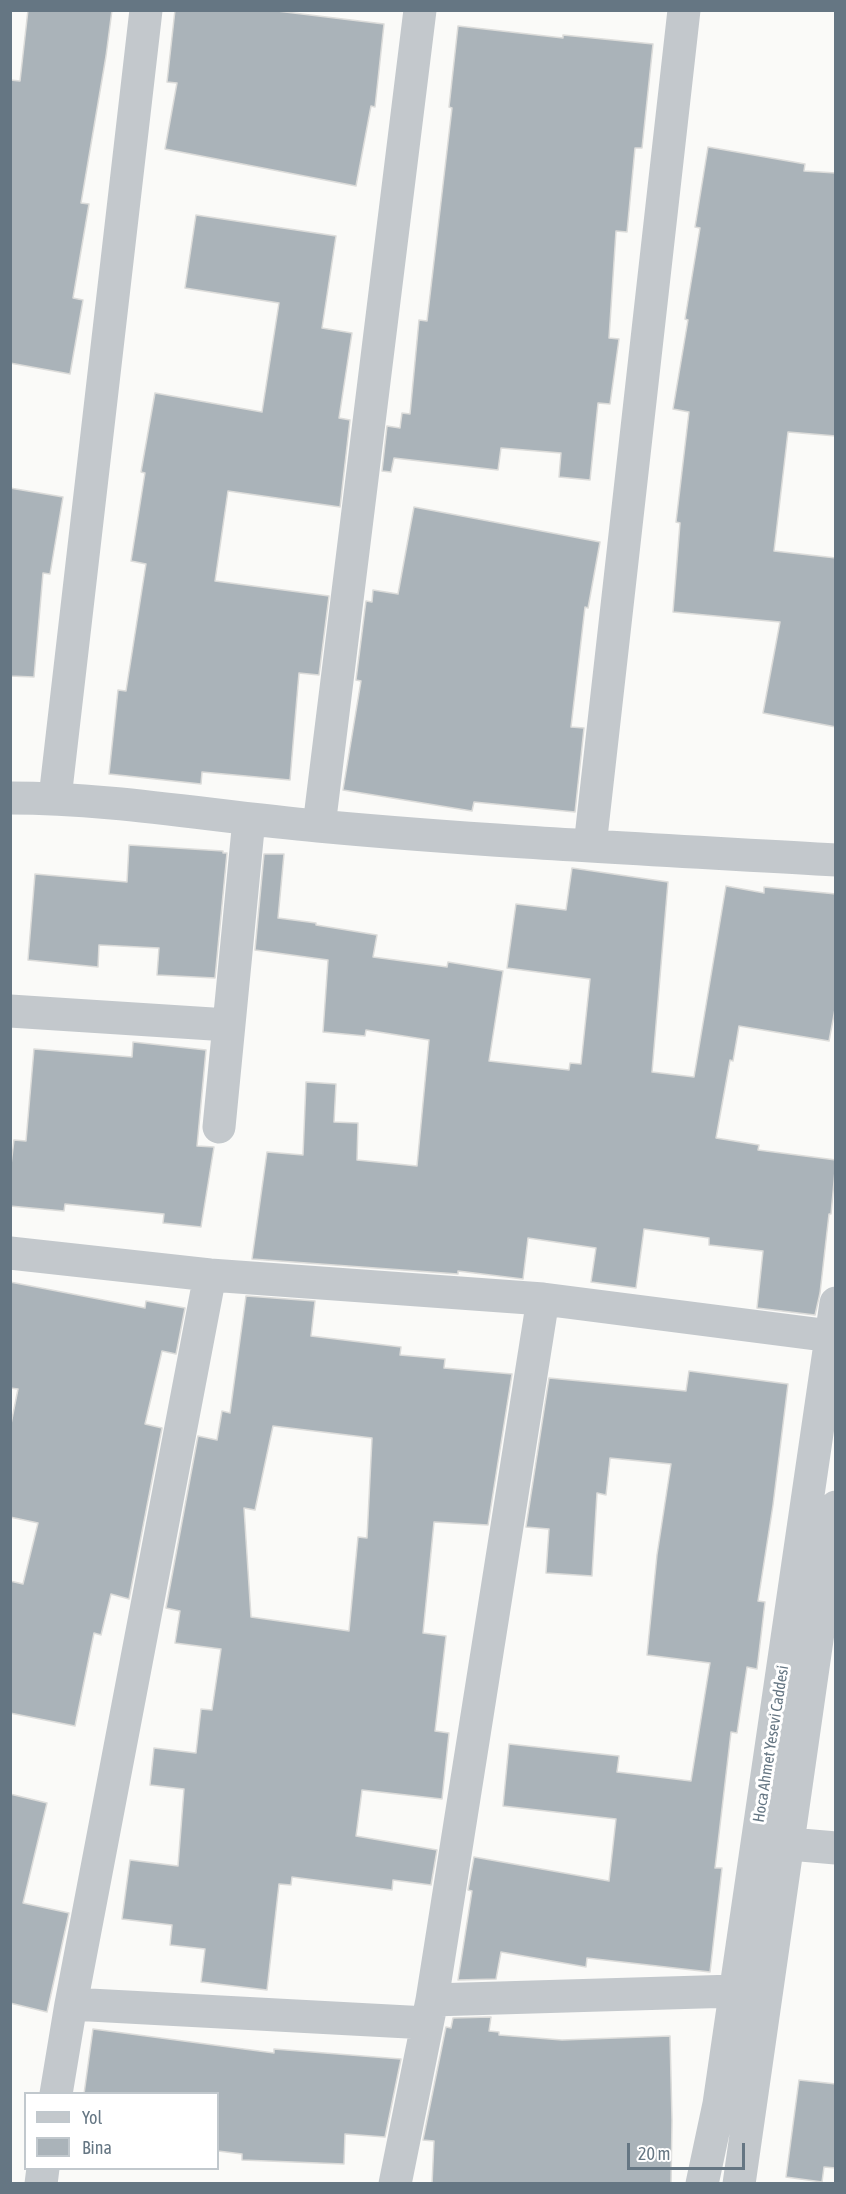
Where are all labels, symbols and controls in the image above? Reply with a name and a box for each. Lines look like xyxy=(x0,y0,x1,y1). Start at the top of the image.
street label: Hoca Ahmet Yesevi Caddesi xyxy=(749,1664,793,1824)
legend xyxy=(24,2092,219,2170)
text: Yol xyxy=(82,2107,102,2128)
scale bar xyxy=(630,2131,748,2169)
text: Bina xyxy=(82,2137,112,2158)
text: 20 m xyxy=(638,2143,670,2164)

